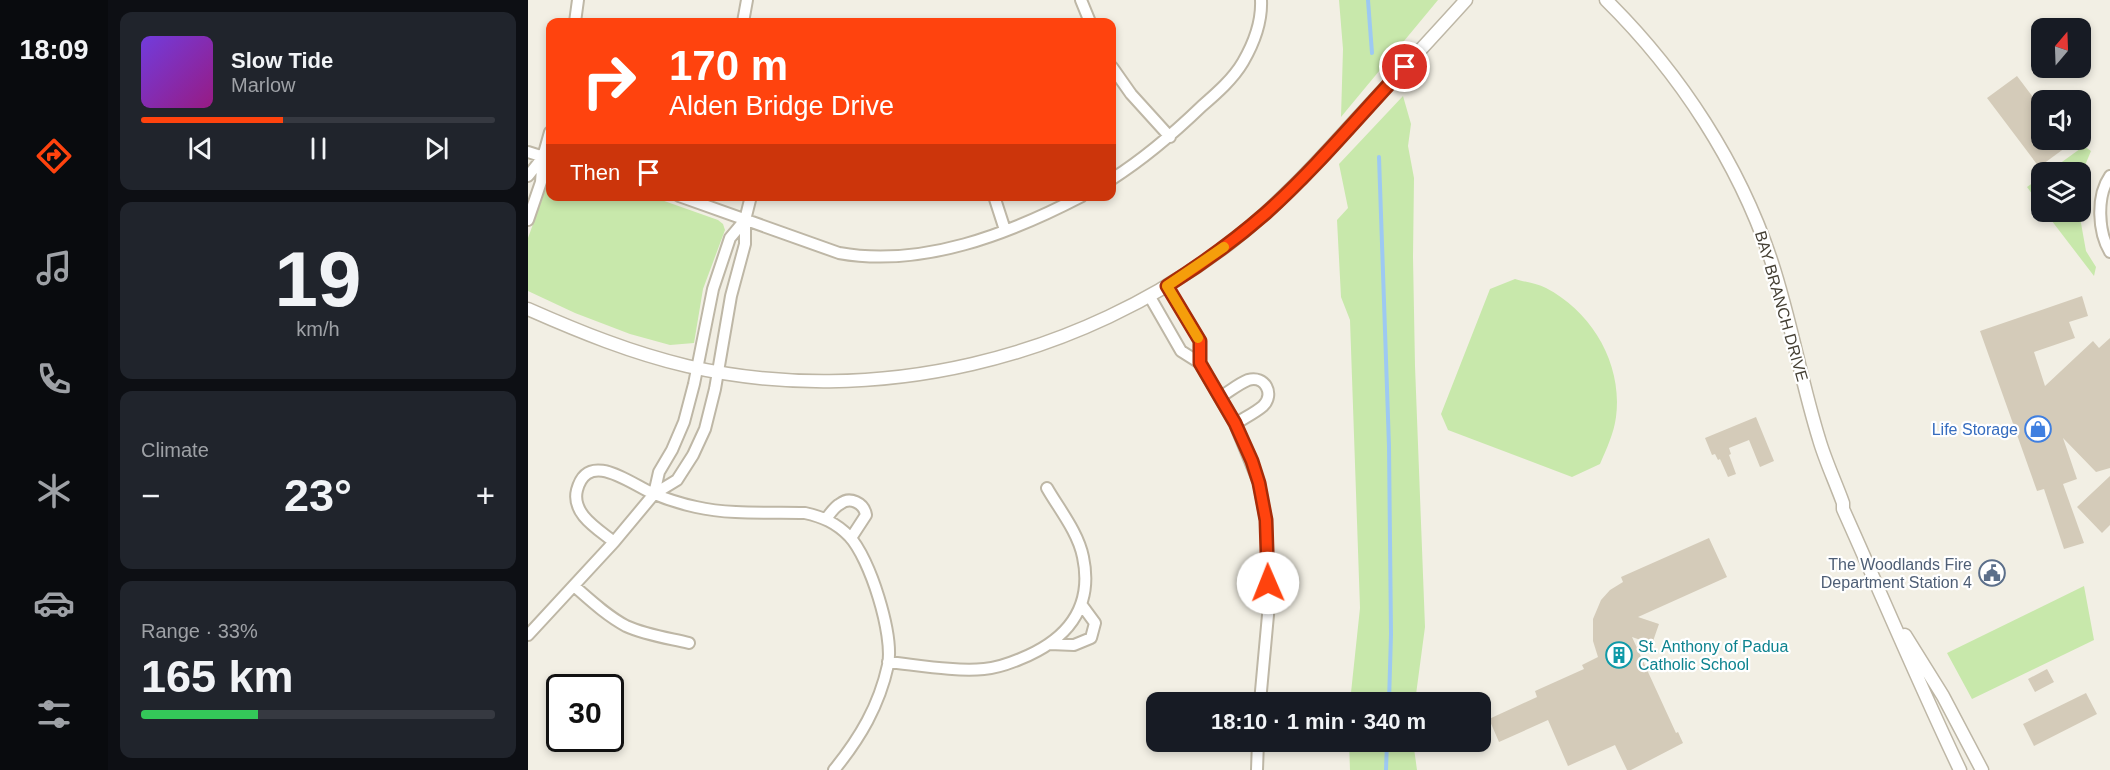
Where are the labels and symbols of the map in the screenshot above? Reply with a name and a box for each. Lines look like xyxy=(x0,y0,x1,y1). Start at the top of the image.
north arrow xyxy=(2031,18,2091,78)
pin xyxy=(1379,41,1430,92)
street label: BAY BRANCH DRIVE xyxy=(1752,229,1811,383)
shop icon: Life Storage xyxy=(2023,414,2053,444)
place label: Life Storage xyxy=(1932,421,2018,438)
position arrow xyxy=(1236,551,1300,615)
place label: The Woodlands Fire Department Station 4 xyxy=(1821,556,1972,591)
public building icon: The Woodlands Fire Department Station 4 xyxy=(1977,558,2007,588)
place label: St. Anthony of Padua Catholic School xyxy=(1638,638,1788,673)
building icon: St. Anthony of Padua Catholic School xyxy=(1604,640,1634,670)
speed limit sign: 30 xyxy=(546,674,624,752)

